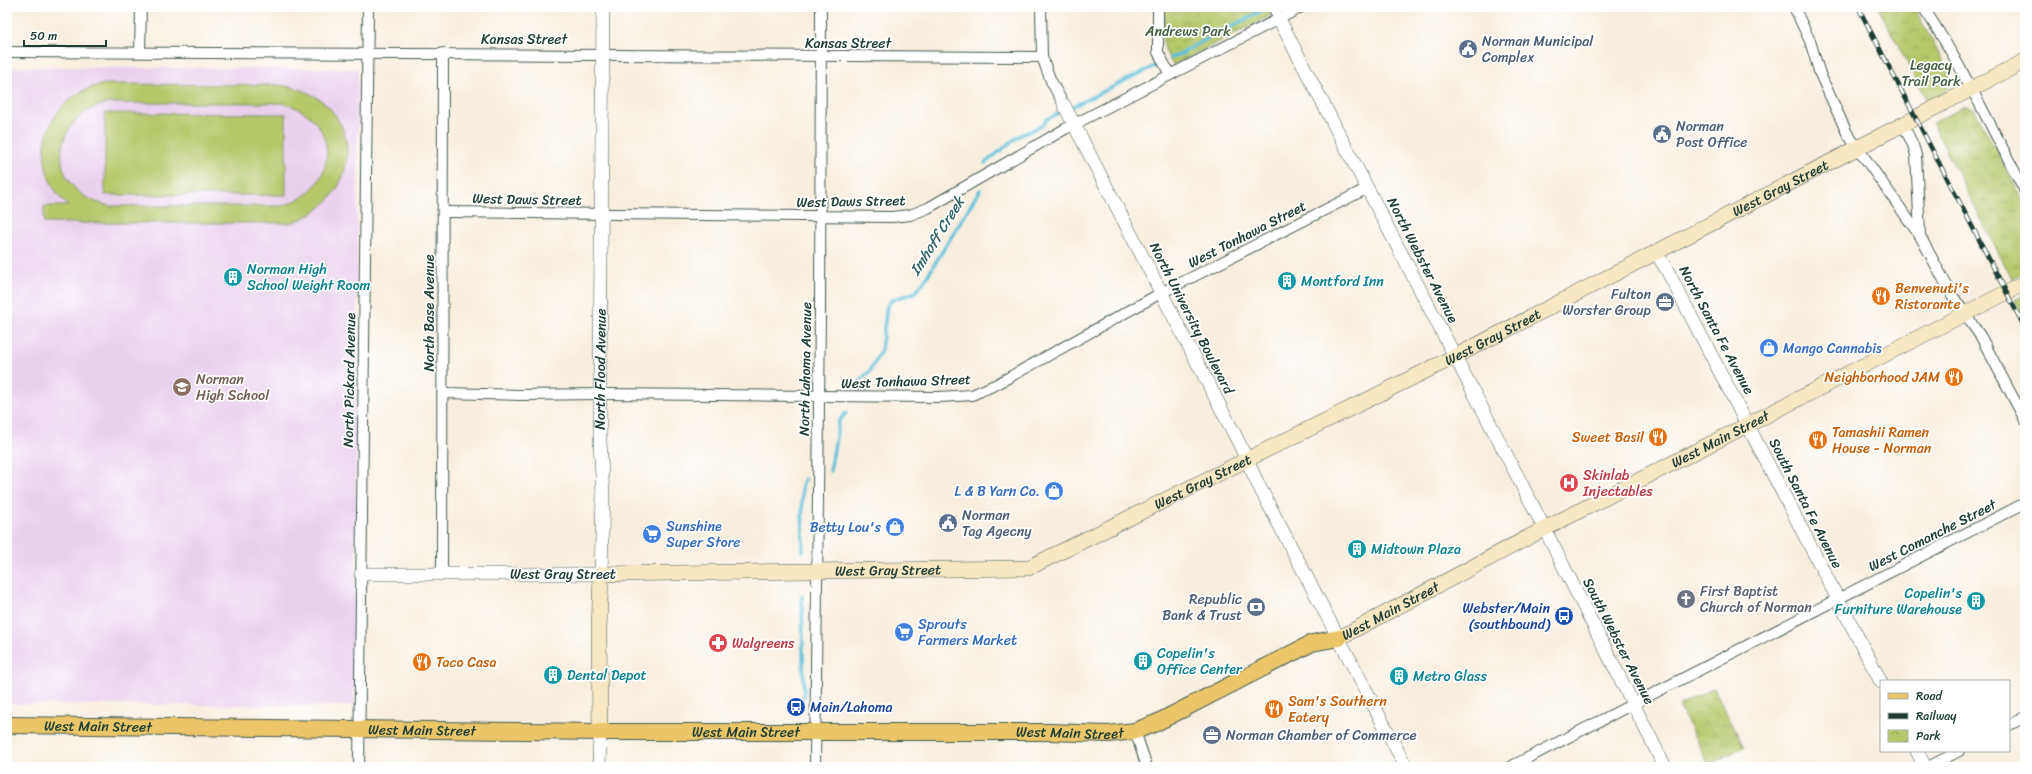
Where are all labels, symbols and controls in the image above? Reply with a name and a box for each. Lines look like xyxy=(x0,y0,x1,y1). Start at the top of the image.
park label: Andrews Park xyxy=(1144,19,1231,44)
scale bar xyxy=(24,22,106,48)
text: 50 m xyxy=(30,25,57,47)
street label: Kansas Street xyxy=(481,27,568,52)
place label: Norman Municipal Complex xyxy=(1482,29,1594,70)
street label: Kansas Street xyxy=(805,31,892,56)
public building icon: Norman Municipal Complex xyxy=(1457,38,1479,60)
park label: Legacy Trail Park xyxy=(1901,53,1961,94)
place label: Norman Post Office xyxy=(1676,114,1747,155)
public building icon: Norman Post Office xyxy=(1651,123,1673,145)
street label: West Gray Street xyxy=(1728,153,1833,224)
street label: West Daws Street xyxy=(472,186,582,213)
street label: West Daws Street xyxy=(796,188,906,215)
water label: Imhoff Creek xyxy=(902,190,973,281)
street label: North Webster Avenue xyxy=(1380,193,1465,328)
street label: West Tonhawa Street xyxy=(1184,194,1311,275)
street label: North University Boulevard xyxy=(1142,238,1242,400)
street label: North Base Avenue xyxy=(417,254,442,372)
place label: Norman High School Weight Room xyxy=(247,257,371,298)
street label: North Santa Fe Avenue xyxy=(1672,261,1761,399)
building icon: Norman High School Weight Room xyxy=(222,266,244,288)
place label: Montford Inn xyxy=(1301,269,1384,294)
building icon: Montford Inn xyxy=(1276,270,1298,292)
place label: Benvenuti's Ristorante xyxy=(1895,276,1970,317)
place label: Fulton Worster Group xyxy=(1562,282,1652,323)
restaurant icon: Benvenuti's Ristorante xyxy=(1870,285,1892,307)
office icon: Fulton Worster Group xyxy=(1654,291,1676,313)
street label: North Lahoma Avenue xyxy=(792,302,819,436)
street label: West Gray Street xyxy=(1440,302,1546,373)
street label: North Flood Avenue xyxy=(588,308,614,430)
street label: North Pickard Avenue xyxy=(336,312,363,448)
place label: Mango Cannabis xyxy=(1783,336,1882,361)
shop icon: Mango Cannabis xyxy=(1758,337,1780,359)
place label: Neighborhood JAM xyxy=(1824,365,1940,390)
restaurant icon: Neighborhood JAM xyxy=(1943,366,1965,388)
place label: Norman High School xyxy=(196,367,270,408)
street label: West Tonhawa Street xyxy=(841,367,971,396)
school or university icon: Norman High School xyxy=(171,376,193,398)
street label: West Main Street xyxy=(1667,403,1775,475)
place label: Tamashii Ramen House - Norman xyxy=(1832,420,1932,461)
place label: Sweet Basil xyxy=(1572,425,1645,450)
restaurant icon: Sweet Basil xyxy=(1647,426,1669,448)
restaurant icon: Tamashii Ramen House - Norman xyxy=(1807,429,1829,451)
street label: South Santa Fe Avenue xyxy=(1762,433,1849,573)
street label: West Gray Street xyxy=(1150,447,1256,517)
place label: Skinlab Injectables xyxy=(1582,463,1653,504)
hospital icon: Skinlab Injectables xyxy=(1558,472,1580,494)
place label: L & B Yarn Co. xyxy=(955,479,1040,504)
shop icon: L & B Yarn Co. xyxy=(1043,480,1065,502)
street label: West Comanche Street xyxy=(1864,492,2002,579)
place label: Norman Tag Agecny xyxy=(962,503,1032,544)
public building icon: Norman Tag Agecny xyxy=(937,512,959,534)
place label: Sunshine Super Store xyxy=(666,514,741,555)
place label: Betty Lou's xyxy=(810,515,882,540)
shop icon: Betty Lou's xyxy=(884,516,906,538)
supermarket icon: Sunshine Super Store xyxy=(641,523,663,545)
place label: Midtown Plaza xyxy=(1371,537,1461,562)
building icon: Midtown Plaza xyxy=(1346,538,1368,560)
street label: West Gray Street xyxy=(835,557,941,584)
street label: West Gray Street xyxy=(510,562,616,587)
street label: South Webster Avenue xyxy=(1576,573,1661,709)
street label: West Main Street xyxy=(1337,574,1445,648)
place label: First Baptist Church of Norman xyxy=(1700,579,1812,620)
place label: Copelin's Furniture Warehouse xyxy=(1835,581,1963,622)
place label: Republic Bank & Trust xyxy=(1162,587,1242,628)
church icon: First Baptist Church of Norman xyxy=(1675,588,1697,610)
building icon: Copelin's Furniture Warehouse xyxy=(1965,590,1987,612)
bank icon: Republic Bank & Trust xyxy=(1245,596,1267,618)
place label: Webster/Main (southbound) xyxy=(1463,596,1551,637)
bus stop icon: Webster/Main (southbound) xyxy=(1553,605,1575,627)
place label: Sprouts Farmers Market xyxy=(918,612,1017,653)
supermarket icon: Sprouts Farmers Market xyxy=(893,621,915,643)
place label: Walgreens xyxy=(732,631,795,656)
pharmacy icon: Walgreens xyxy=(707,632,729,654)
place label: Copelin's Office Center xyxy=(1157,641,1243,682)
place label: Taco Casa xyxy=(436,650,497,675)
building icon: Copelin's Office Center xyxy=(1132,650,1154,672)
restaurant icon: Taco Casa xyxy=(411,651,433,673)
place label: Dental Depot xyxy=(567,663,647,688)
building icon: Dental Depot xyxy=(542,664,564,686)
place label: Metro Glass xyxy=(1413,664,1487,689)
building icon: Metro Glass xyxy=(1388,665,1410,687)
legend xyxy=(1880,680,2010,752)
text: Road xyxy=(1916,685,1943,707)
place label: Sam's Southern Eatery xyxy=(1288,689,1387,730)
place label: Main/Lahoma xyxy=(810,695,893,720)
bus stop icon: Main/Lahoma xyxy=(785,696,807,718)
restaurant icon: Sam's Southern Eatery xyxy=(1263,698,1285,720)
text: Railway xyxy=(1916,705,1957,727)
street label: West Main Street xyxy=(44,713,153,740)
street label: West Main Street xyxy=(368,717,477,744)
street label: West Main Street xyxy=(692,720,801,745)
street label: West Main Street xyxy=(1016,720,1126,747)
place label: Norman Chamber of Commerce xyxy=(1226,723,1417,748)
office icon: Norman Chamber of Commerce xyxy=(1201,724,1223,746)
text: Park xyxy=(1916,725,1941,747)

